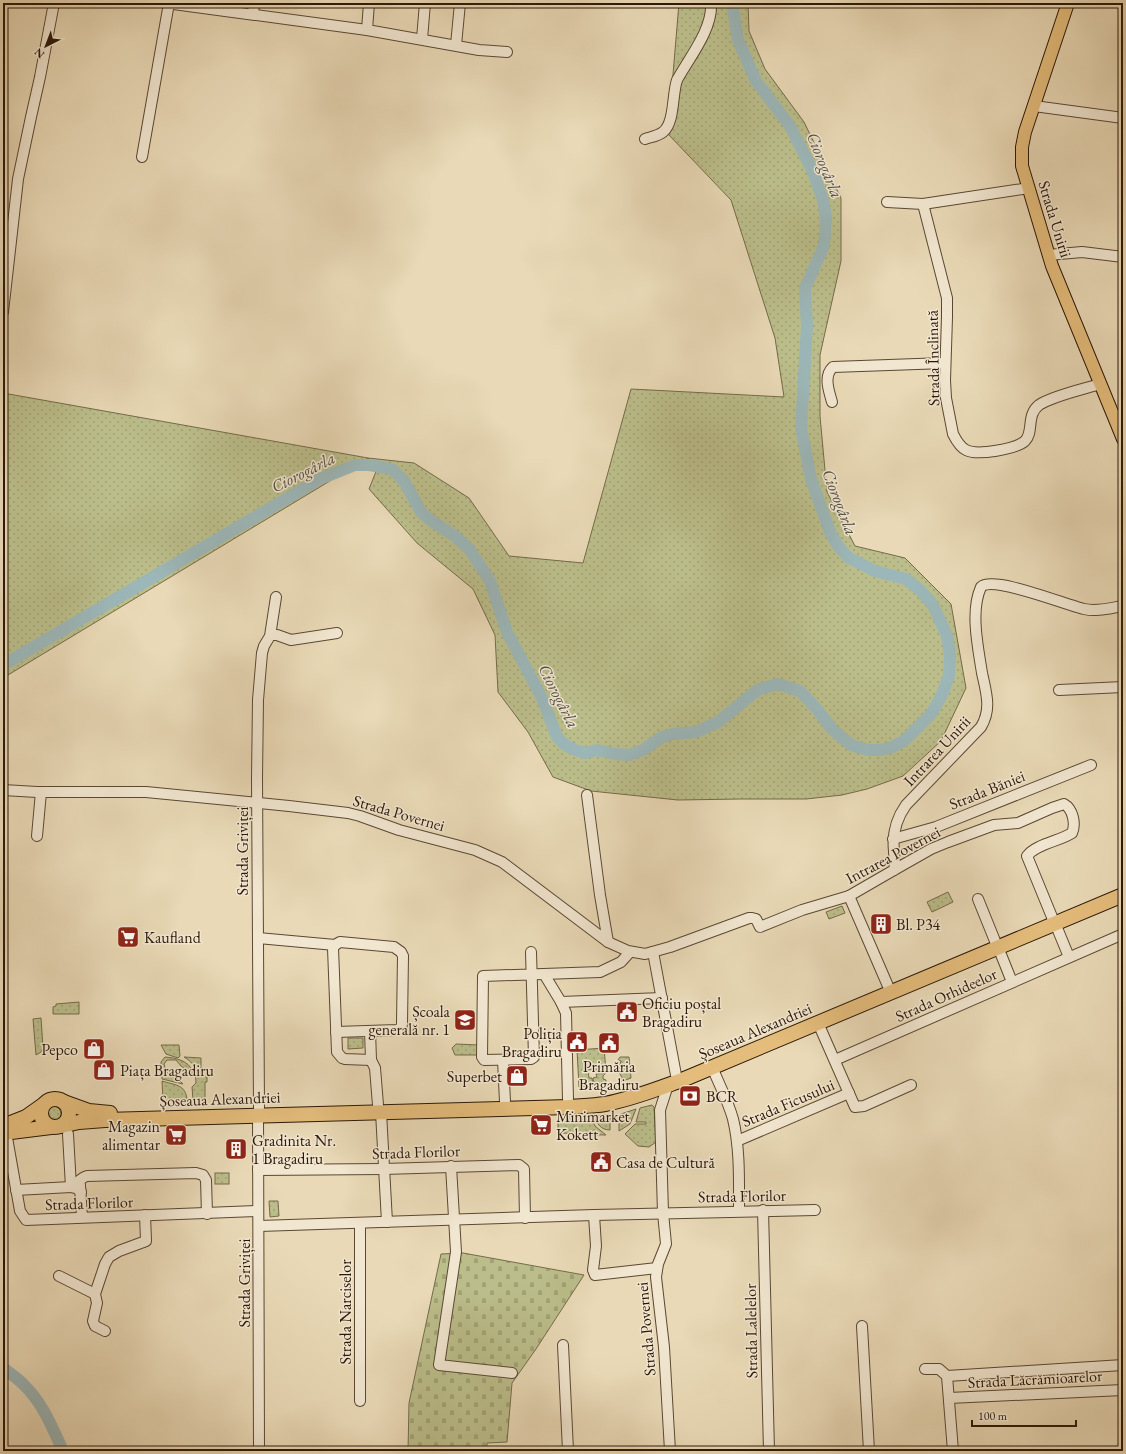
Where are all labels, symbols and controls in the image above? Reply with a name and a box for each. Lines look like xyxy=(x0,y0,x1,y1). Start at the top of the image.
north arrow xyxy=(26,26,66,66)
text: N xyxy=(31,45,47,62)
water label: Ciorogârla xyxy=(802,129,848,201)
street label: Strada Unirii xyxy=(1033,178,1077,260)
street label: Strada Înclinată xyxy=(922,309,944,406)
water label: Ciorogârla xyxy=(267,447,339,497)
water label: Ciorogârla xyxy=(817,466,863,538)
water label: Ciorogârla xyxy=(534,660,584,732)
street label: Intrarea Unirii xyxy=(899,711,975,791)
street label: Strada Băniei xyxy=(946,765,1028,815)
street label: Strada Povernei xyxy=(351,790,447,836)
street label: Strada Griviței xyxy=(232,806,253,895)
street label: Intrarea Povernei xyxy=(842,821,944,889)
building icon: Bl. P34 xyxy=(868,911,894,937)
place label: Bl. P34 xyxy=(896,914,941,935)
supermarket icon: Kaufland xyxy=(115,924,141,950)
place label: Kaufland xyxy=(144,927,202,948)
street label: Strada Orhideelor xyxy=(892,963,1001,1027)
place label: Oficiu poștal Bragadiru xyxy=(642,993,721,1032)
street label: Șoseaua Alexandriei xyxy=(695,998,815,1064)
public building icon: Oficiu poștal Bragadiru xyxy=(614,999,640,1025)
place label: Școala generală nr. 1 xyxy=(369,1001,451,1040)
school or university icon: Școala generală nr. 1 xyxy=(452,1007,478,1033)
place label: Poliția Bragadiru xyxy=(502,1023,563,1062)
public building icon: Poliția Bragadiru xyxy=(564,1029,590,1055)
public building icon: Primăria Bragadiru xyxy=(596,1030,622,1056)
shop icon: Pepco xyxy=(81,1036,107,1062)
place label: Pepco xyxy=(41,1039,78,1060)
place label: Primăria Bragadiru xyxy=(579,1056,640,1095)
shop icon: Piața Bragadiru xyxy=(91,1057,117,1083)
place label: Piața Bragadiru xyxy=(120,1060,215,1081)
shop icon: Superbet xyxy=(504,1063,530,1089)
place label: Superbet xyxy=(447,1066,502,1087)
street label: Strada Ficusului xyxy=(738,1074,838,1132)
bank icon: BCR xyxy=(677,1083,703,1109)
street label: Șoseaua Alexandriei xyxy=(159,1086,281,1112)
place label: BCR xyxy=(706,1086,739,1107)
place label: Minimarket Kokett xyxy=(556,1106,630,1145)
supermarket icon: Minimarket Kokett xyxy=(528,1112,554,1138)
place label: Magazin alimentar xyxy=(102,1116,161,1155)
supermarket icon: Magazin alimentar xyxy=(163,1122,189,1148)
place label: Gradinita Nr. 1 Bragadiru xyxy=(252,1130,336,1169)
building icon: Gradinita Nr. 1 Bragadiru xyxy=(223,1136,249,1162)
street label: Strada Florilor xyxy=(372,1140,461,1164)
public building icon: Casa de Cultură xyxy=(588,1149,614,1175)
place label: Casa de Cultură xyxy=(616,1152,715,1173)
street label: Strada Florilor xyxy=(698,1185,787,1207)
street label: Strada Florilor xyxy=(45,1191,134,1215)
street label: Strada Griviței xyxy=(234,1238,255,1327)
street label: Strada Narciselor xyxy=(335,1259,356,1365)
street label: Strada Povernei xyxy=(631,1281,661,1377)
street label: Strada Lalelelor xyxy=(740,1283,762,1379)
street label: Strada Lăcrămioarelor xyxy=(967,1365,1103,1393)
scale bar xyxy=(972,1402,1076,1428)
text: 100 m xyxy=(978,1408,1008,1424)

